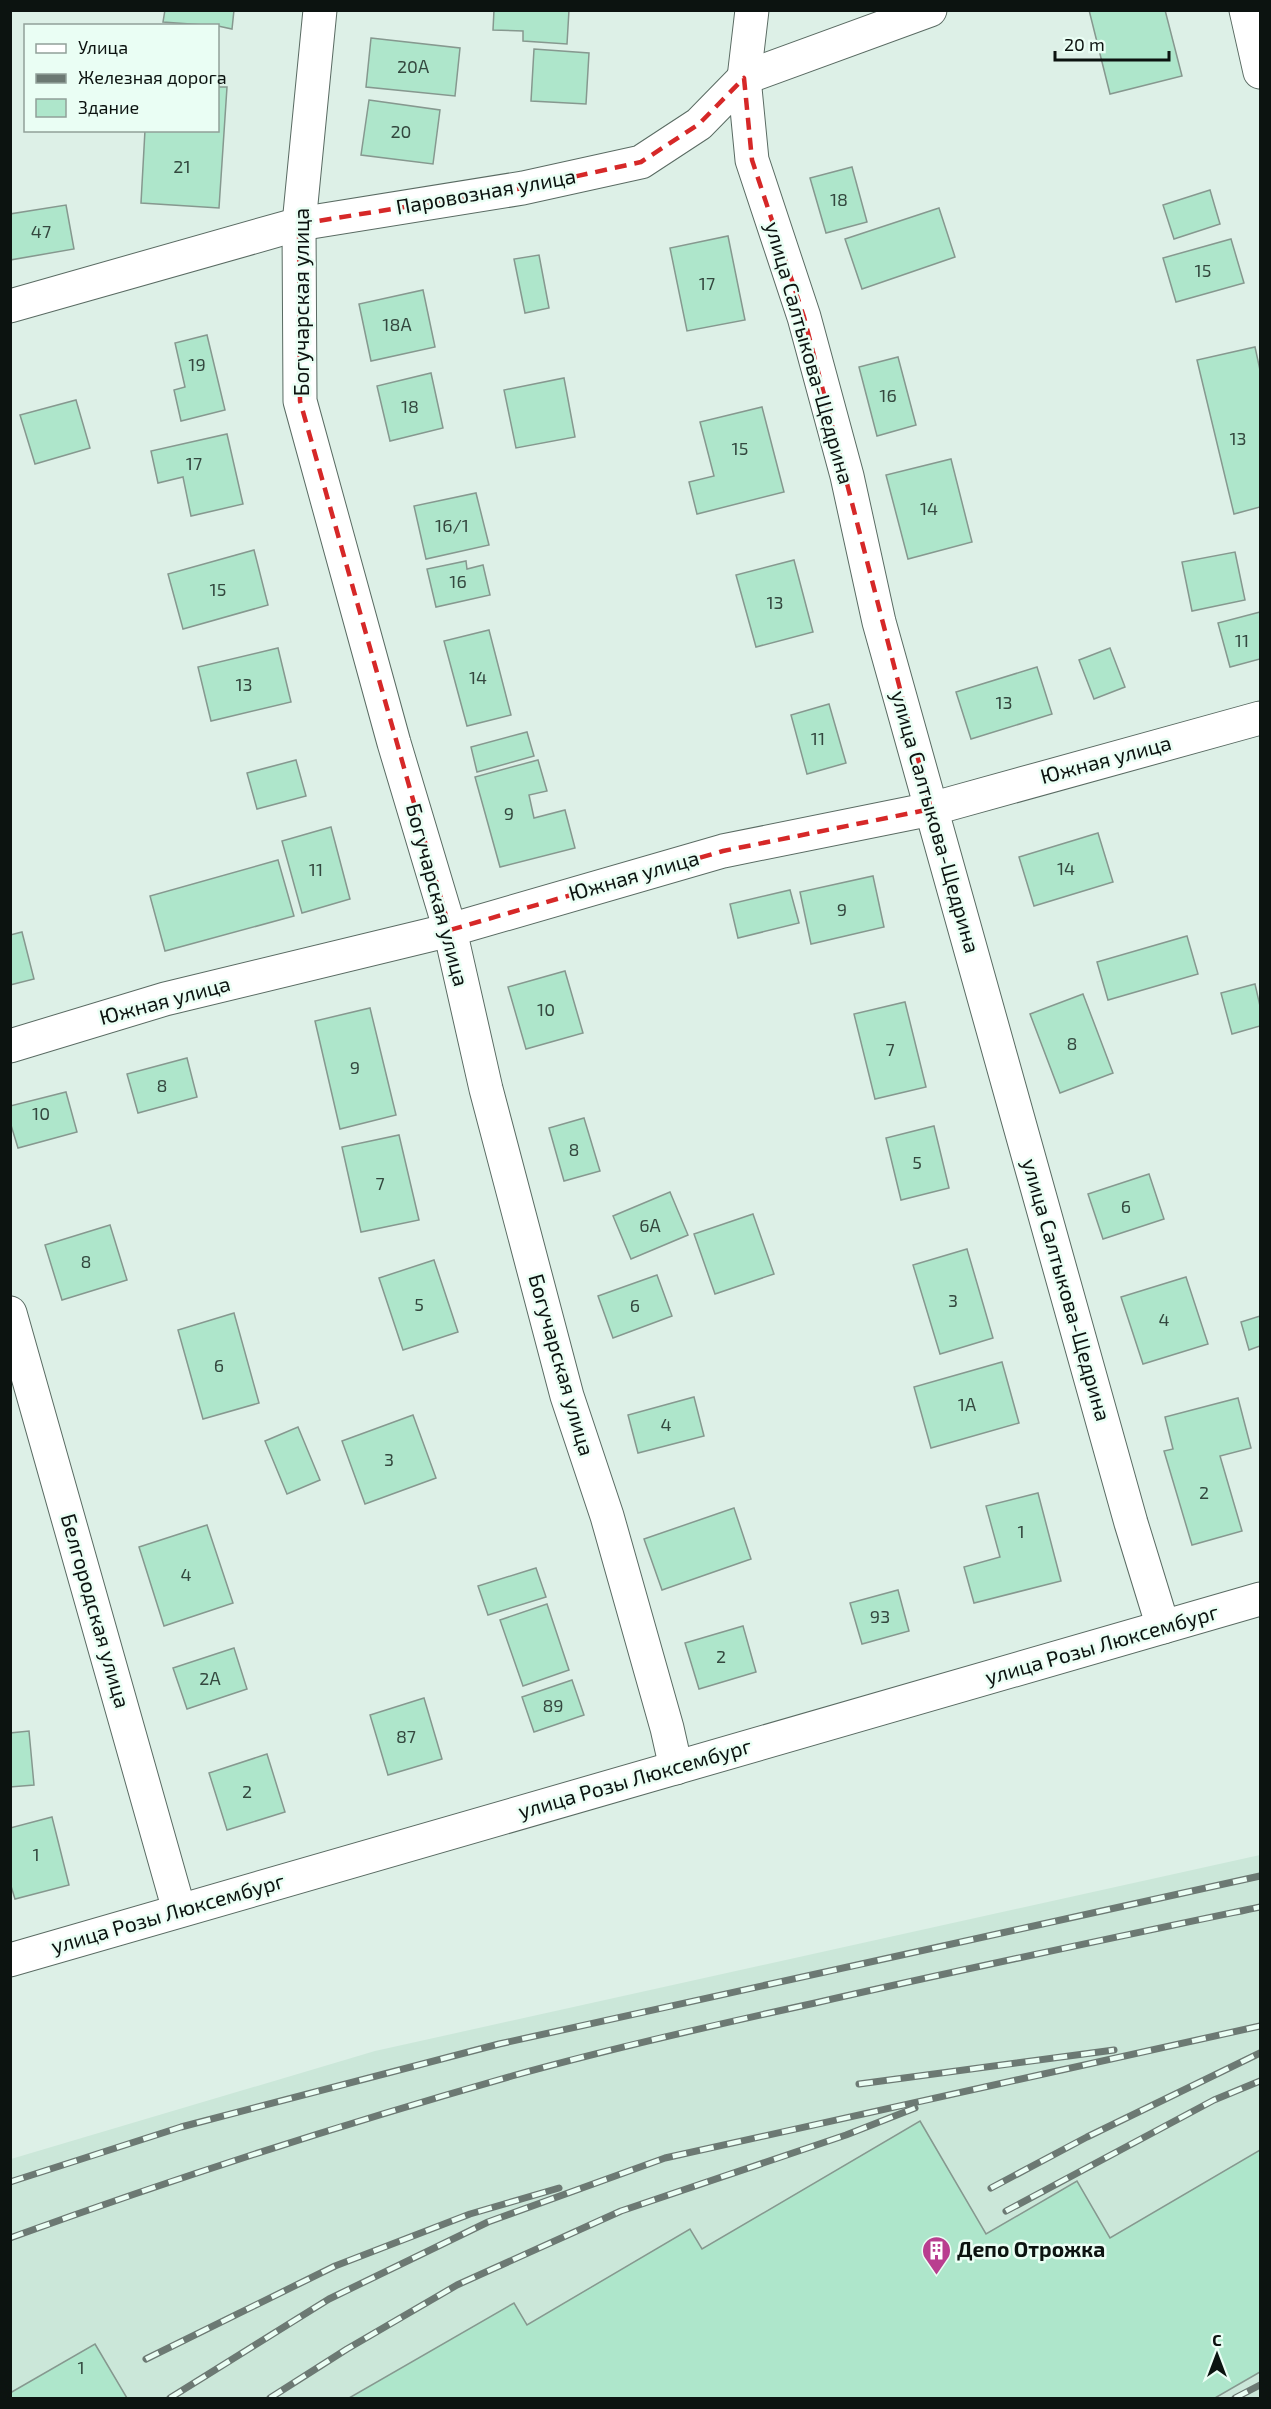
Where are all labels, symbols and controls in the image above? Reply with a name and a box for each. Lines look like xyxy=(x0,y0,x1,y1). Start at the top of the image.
legend xyxy=(24,24,219,132)
scale bar xyxy=(1055,24,1169,62)
text: 20 m xyxy=(1064,33,1105,55)
text: Улица xyxy=(78,36,128,58)
house number: 20А xyxy=(397,55,430,77)
text: Железная дорога xyxy=(78,66,227,88)
text: Здание xyxy=(78,96,139,118)
house number: 20 xyxy=(391,120,411,142)
house number: 21 xyxy=(173,155,191,177)
street label: Паровозная улица xyxy=(394,162,578,220)
house number: 18 xyxy=(830,188,848,210)
street label: Богучарская улица xyxy=(288,208,314,396)
street label: улица Салтыкова-Щедрина xyxy=(760,218,860,487)
house number: 47 xyxy=(31,220,51,242)
house number: 15 xyxy=(1195,259,1211,281)
house number: 17 xyxy=(699,272,715,294)
house number: 18А xyxy=(382,313,412,335)
house number: 19 xyxy=(188,353,206,375)
house number: 16 xyxy=(879,384,897,406)
house number: 18 xyxy=(401,395,419,417)
house number: 13 xyxy=(1229,427,1247,449)
house number: 15 xyxy=(732,437,748,459)
house number: 17 xyxy=(186,452,202,474)
house number: 14 xyxy=(920,497,938,519)
house number: 16/1 xyxy=(435,514,469,536)
house number: 16 xyxy=(449,570,467,592)
house number: 15 xyxy=(210,578,226,600)
house number: 13 xyxy=(766,591,784,613)
house number: 11 xyxy=(1235,629,1249,651)
house number: 14 xyxy=(469,666,487,688)
house number: 13 xyxy=(235,673,253,695)
street label: улица Салтыкова-Щедрина xyxy=(886,687,986,956)
house number: 13 xyxy=(995,691,1013,713)
house number: 11 xyxy=(811,727,825,749)
street label: Южная улица xyxy=(1037,729,1174,789)
street label: Богучарская улица xyxy=(401,800,475,989)
house number: 9 xyxy=(504,802,514,824)
street label: Южная улица xyxy=(565,844,702,906)
house number: 14 xyxy=(1057,857,1075,879)
house number: 11 xyxy=(309,858,323,880)
house number: 9 xyxy=(837,898,847,920)
street label: Южная улица xyxy=(96,970,233,1030)
house number: 10 xyxy=(537,998,555,1020)
house number: 8 xyxy=(1067,1032,1077,1054)
house number: 7 xyxy=(885,1038,895,1060)
house number: 9 xyxy=(350,1056,360,1078)
house number: 8 xyxy=(157,1074,167,1096)
house number: 10 xyxy=(32,1102,50,1124)
house number: 8 xyxy=(569,1138,579,1160)
house number: 5 xyxy=(912,1151,922,1173)
street label: улица Салтыкова-Щедрина xyxy=(1017,1155,1117,1424)
house number: 7 xyxy=(375,1172,385,1194)
house number: 6 xyxy=(1121,1195,1131,1217)
house number: 6А xyxy=(639,1214,662,1236)
house number: 8 xyxy=(81,1250,91,1272)
street label: Богучарская улица xyxy=(524,1271,600,1459)
house number: 3 xyxy=(948,1289,958,1311)
house number: 5 xyxy=(414,1293,424,1315)
house number: 6 xyxy=(630,1294,640,1316)
house number: 4 xyxy=(1158,1308,1170,1330)
house number: 6 xyxy=(214,1354,224,1376)
house number: 1А xyxy=(958,1393,977,1415)
house number: 4 xyxy=(660,1413,672,1435)
house number: 3 xyxy=(384,1448,394,1470)
house number: 2 xyxy=(1199,1481,1209,1503)
street label: Белгородская улица xyxy=(56,1510,136,1711)
house number: 1 xyxy=(1017,1520,1025,1542)
house number: 4 xyxy=(180,1563,192,1585)
street label: улица Розы Люксембург xyxy=(982,1598,1222,1690)
house number: 93 xyxy=(870,1605,890,1627)
house number: 2 xyxy=(716,1645,726,1667)
house number: 2А xyxy=(199,1667,221,1689)
house number: 89 xyxy=(542,1694,564,1716)
house number: 87 xyxy=(396,1725,416,1747)
street label: улица Розы Люксембург xyxy=(515,1732,755,1824)
house number: 2 xyxy=(242,1780,252,1802)
house number: 1 xyxy=(32,1843,40,1865)
street label: улица Розы Люксембург xyxy=(48,1867,288,1959)
building icon: Депо Отрожка xyxy=(920,2234,952,2276)
place label: Депо Отрожка xyxy=(957,2236,1105,2261)
north arrow xyxy=(1187,2325,1247,2385)
text: С xyxy=(1212,2330,1222,2349)
house number: 1 xyxy=(77,2356,85,2378)

